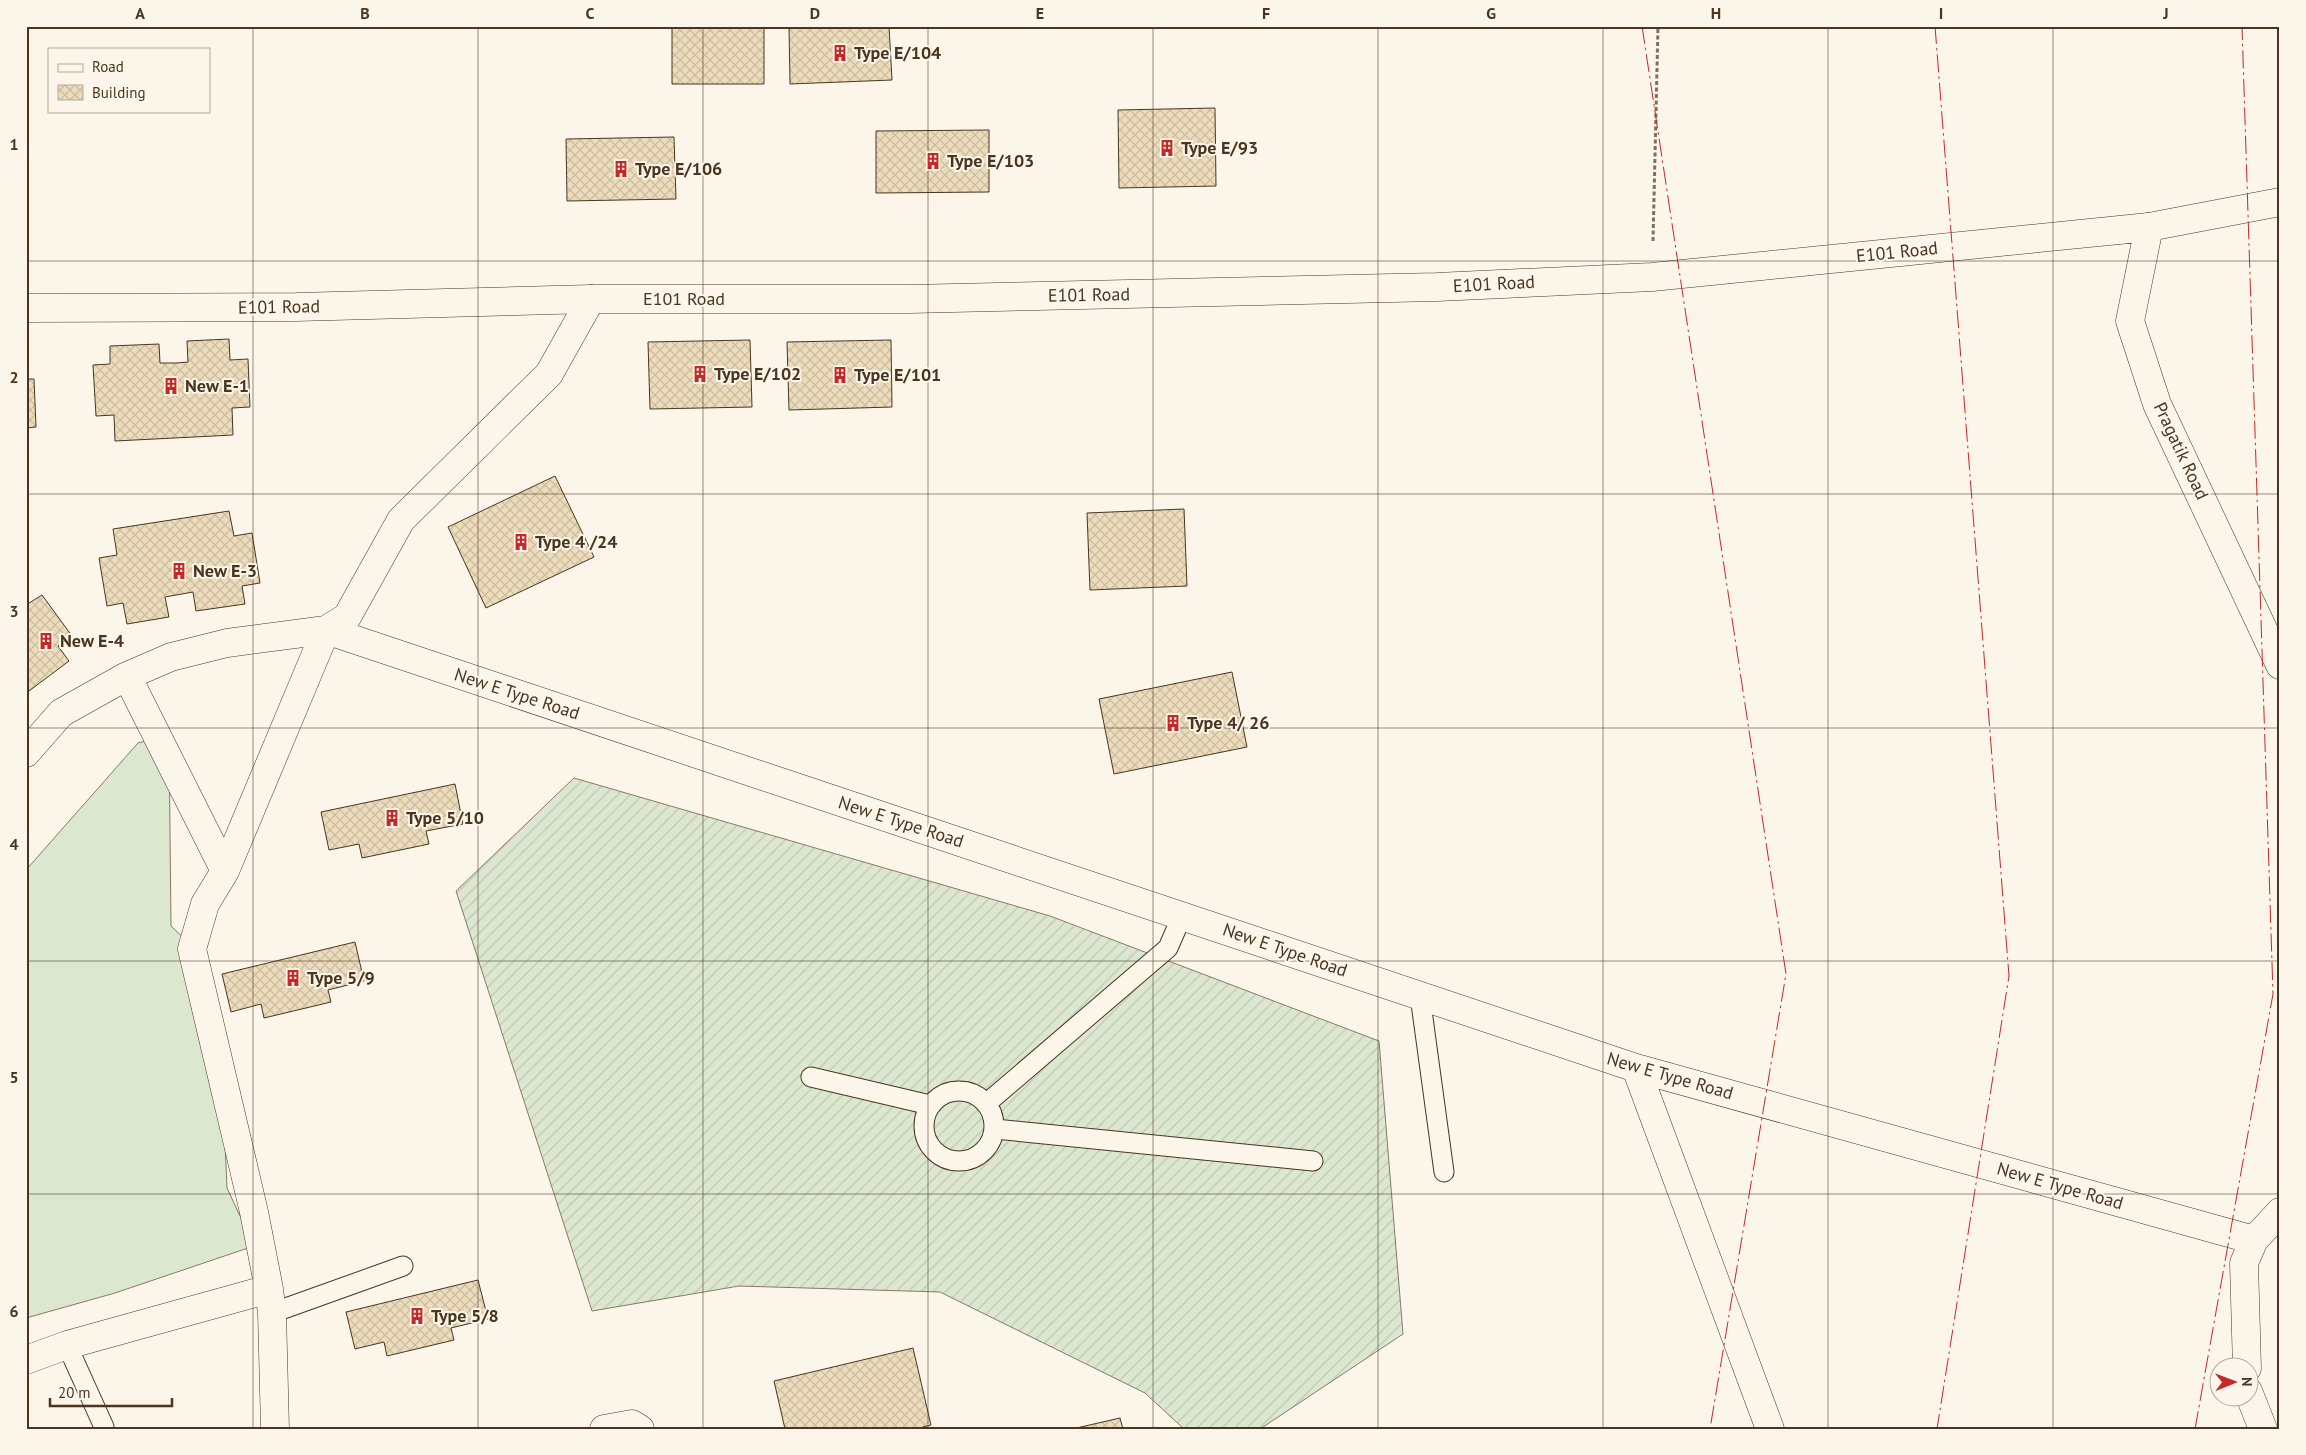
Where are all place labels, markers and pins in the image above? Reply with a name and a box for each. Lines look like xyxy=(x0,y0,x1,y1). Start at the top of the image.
place label: Type E/104 xyxy=(854,41,941,64)
building icon: Type E/104 xyxy=(830,43,850,63)
place label: Type E/93 xyxy=(1181,136,1258,159)
building icon: Type E/93 xyxy=(1157,138,1177,158)
place label: Type E/103 xyxy=(947,149,1034,172)
building icon: Type E/103 xyxy=(923,151,943,171)
place label: Type E/106 xyxy=(635,157,722,180)
building icon: Type E/106 xyxy=(611,159,631,179)
place label: Type E/102 xyxy=(714,362,801,385)
place label: Type E/101 xyxy=(854,363,941,386)
building icon: Type E/102 xyxy=(690,364,710,384)
building icon: Type E/101 xyxy=(830,365,850,385)
place label: New E-1 xyxy=(185,374,249,397)
building icon: New E-1 xyxy=(161,376,181,396)
place label: Type 4 /24 xyxy=(535,530,617,553)
building icon: Type 4 /24 xyxy=(511,532,531,552)
place label: New E-3 xyxy=(193,559,257,582)
building icon: New E-3 xyxy=(169,561,189,581)
place label: New E-4 xyxy=(60,629,124,652)
building icon: New E-4 xyxy=(36,631,56,651)
place label: Type 4/ 26 xyxy=(1187,711,1269,734)
building icon: Type 4/ 26 xyxy=(1163,713,1183,733)
place label: Type 5/10 xyxy=(406,806,484,829)
building icon: Type 5/10 xyxy=(382,808,402,828)
place label: Type 5/9 xyxy=(307,966,375,989)
building icon: Type 5/9 xyxy=(283,968,303,988)
place label: Type 5/8 xyxy=(431,1304,499,1327)
building icon: Type 5/8 xyxy=(407,1306,427,1326)

